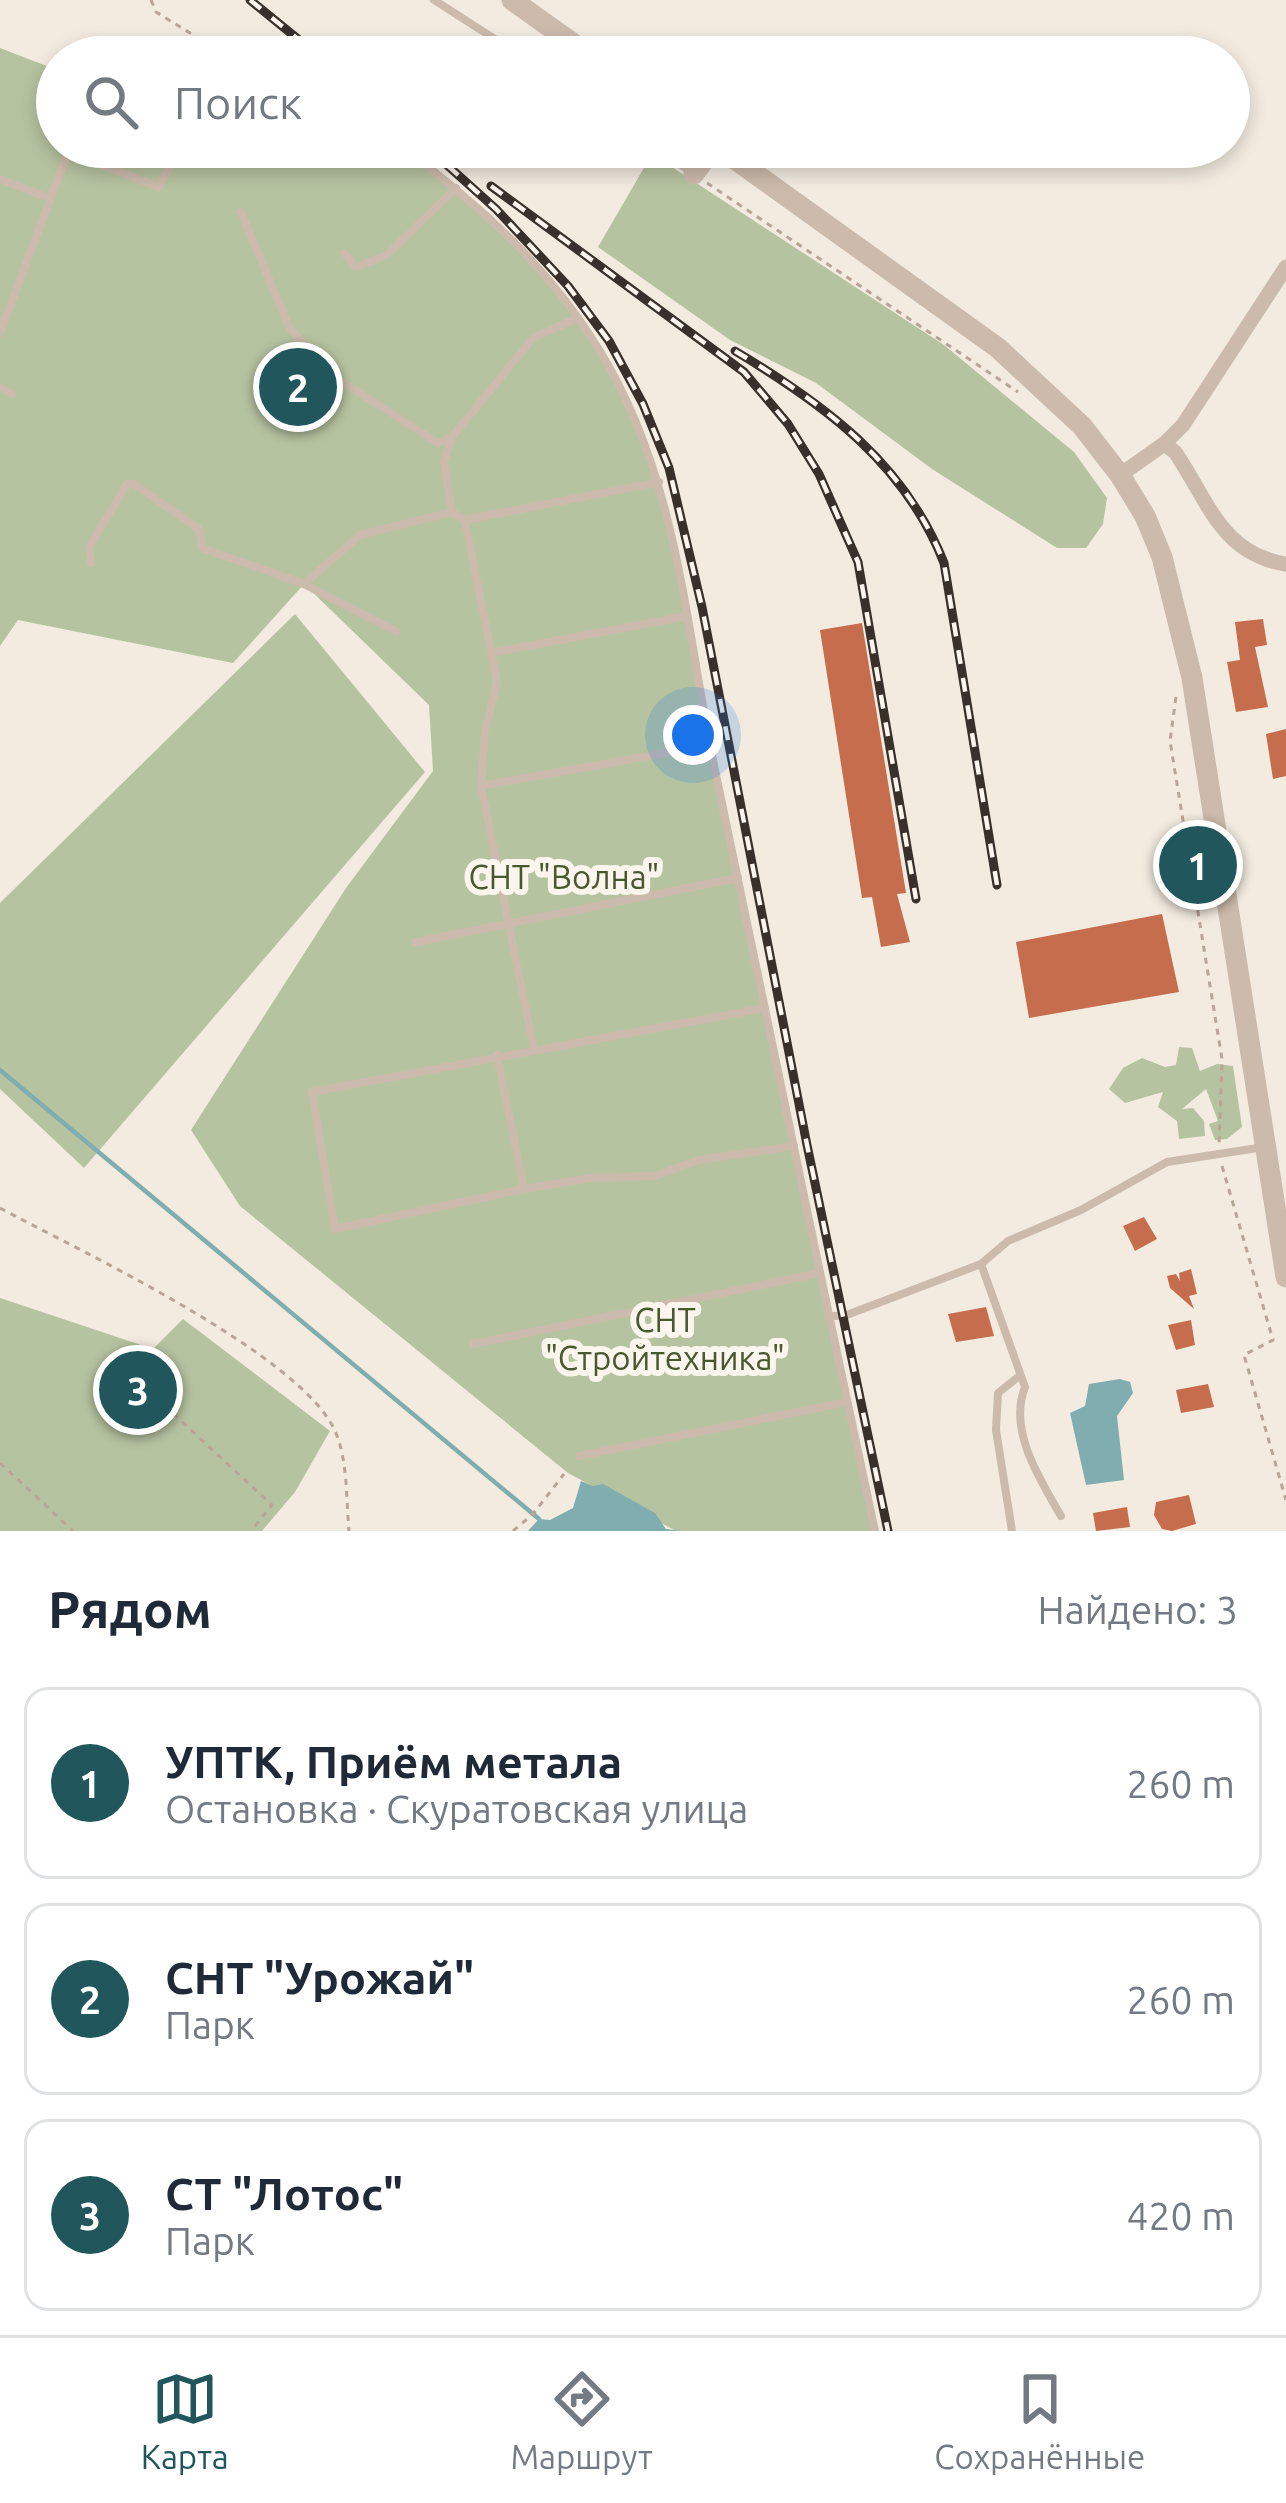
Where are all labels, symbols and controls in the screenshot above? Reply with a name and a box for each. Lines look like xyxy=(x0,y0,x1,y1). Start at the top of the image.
search box xyxy=(36,36,1250,168)
icon: search xyxy=(78,69,144,135)
text: Поиск xyxy=(174,77,302,128)
pin: 2 xyxy=(259,342,337,432)
your location xyxy=(663,705,723,765)
pin: 1 xyxy=(1159,820,1237,910)
park label: СНТ "Волна" xyxy=(469,858,659,895)
park label: СНТ "Стройтехника" xyxy=(545,1301,785,1376)
pin: 3 xyxy=(99,1345,177,1435)
text: Рядом xyxy=(48,1580,212,1638)
text: Найдено: 3 xyxy=(1038,1588,1238,1631)
text: УПТК, Приём метала xyxy=(165,1736,622,1787)
text: 1 xyxy=(79,1762,101,1805)
text: 260 m xyxy=(1126,1762,1235,1805)
text: Остановка · Скуратовская улица xyxy=(165,1787,748,1830)
text: СНТ "Урожай" xyxy=(165,1952,474,2003)
text: 2 xyxy=(79,1978,101,2021)
text: 260 m xyxy=(1126,1978,1235,2021)
text: Парк xyxy=(165,2003,255,2046)
text: СТ "Лотос" xyxy=(165,2168,403,2219)
text: 3 xyxy=(79,2194,101,2237)
text: 420 m xyxy=(1126,2194,1235,2237)
text: Парк xyxy=(165,2219,255,2262)
tab: Карта xyxy=(141,2366,229,2475)
tab: Маршрут xyxy=(510,2366,653,2475)
tab: Сохранённые xyxy=(934,2366,1145,2475)

